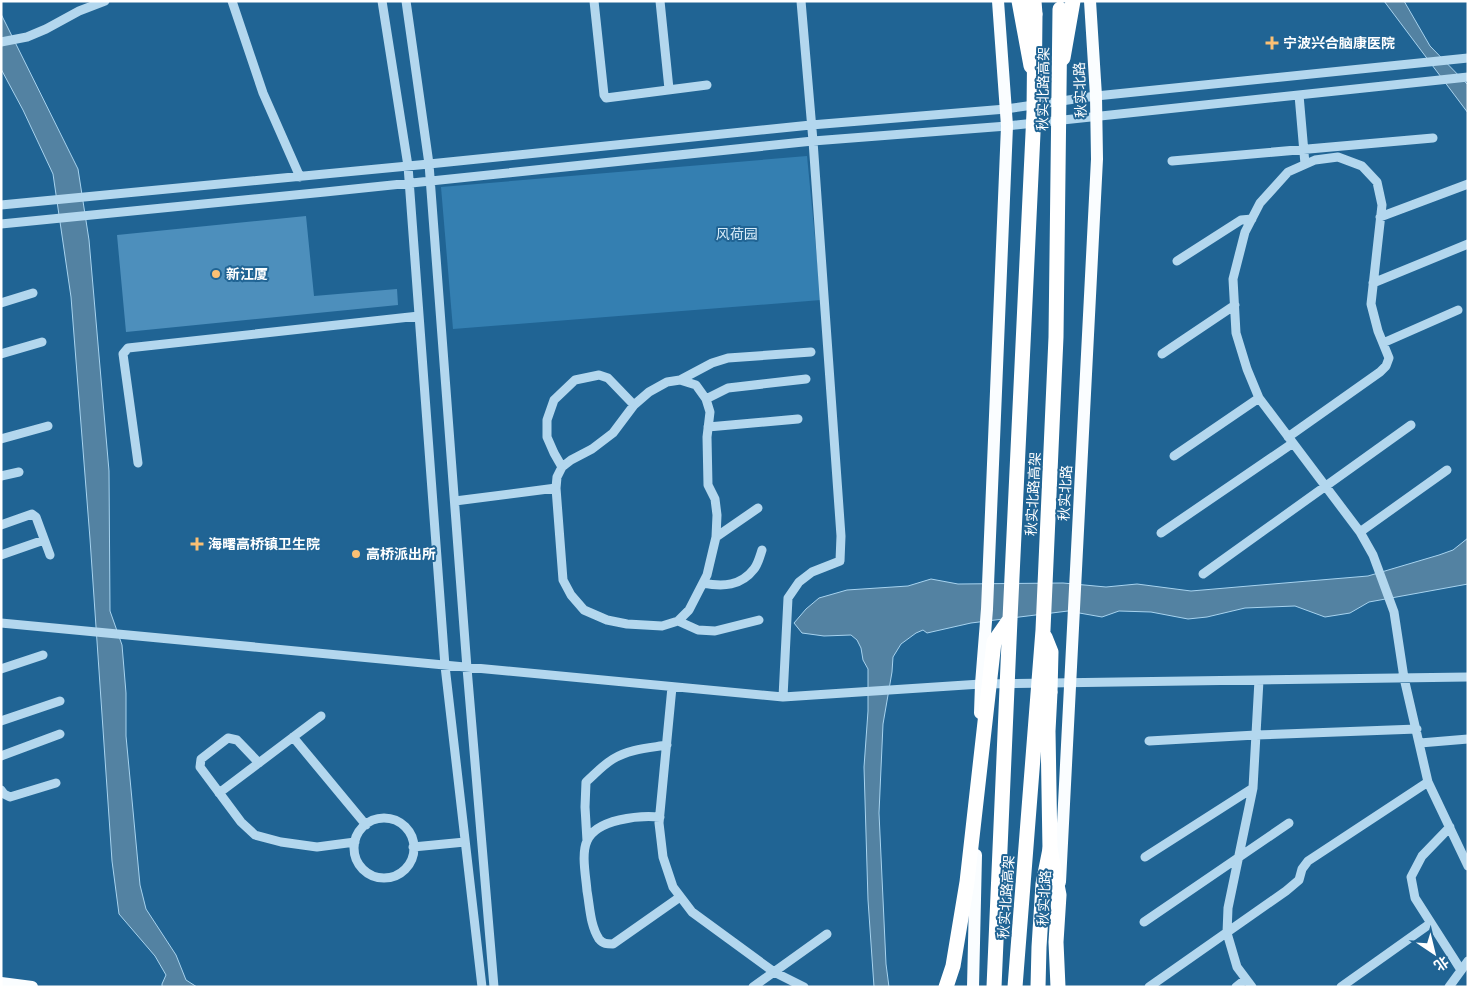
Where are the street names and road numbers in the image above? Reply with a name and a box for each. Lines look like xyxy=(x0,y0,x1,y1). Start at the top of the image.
street label: 秋实北路高架 xyxy=(1034,47,1052,131)
street label: 秋实北路 xyxy=(1071,62,1089,118)
street label: 秋实北路高架 xyxy=(1023,452,1043,536)
street label: 秋实北路 xyxy=(1056,465,1074,521)
street label: 秋实北路高架 xyxy=(995,855,1017,939)
street label: 秋实北路 xyxy=(1035,870,1053,926)

